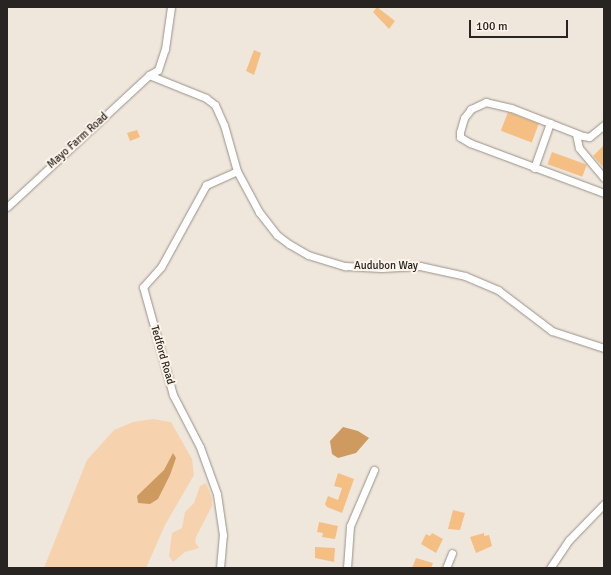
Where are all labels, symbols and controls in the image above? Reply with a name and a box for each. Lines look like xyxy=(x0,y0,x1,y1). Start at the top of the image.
scale bar xyxy=(471,12,570,38)
text: 100 m xyxy=(476,19,508,34)
street label: Mayo Farm Road xyxy=(45,110,111,172)
street label: Audubon Way xyxy=(354,259,418,273)
street label: Tedford Road xyxy=(147,324,177,386)

